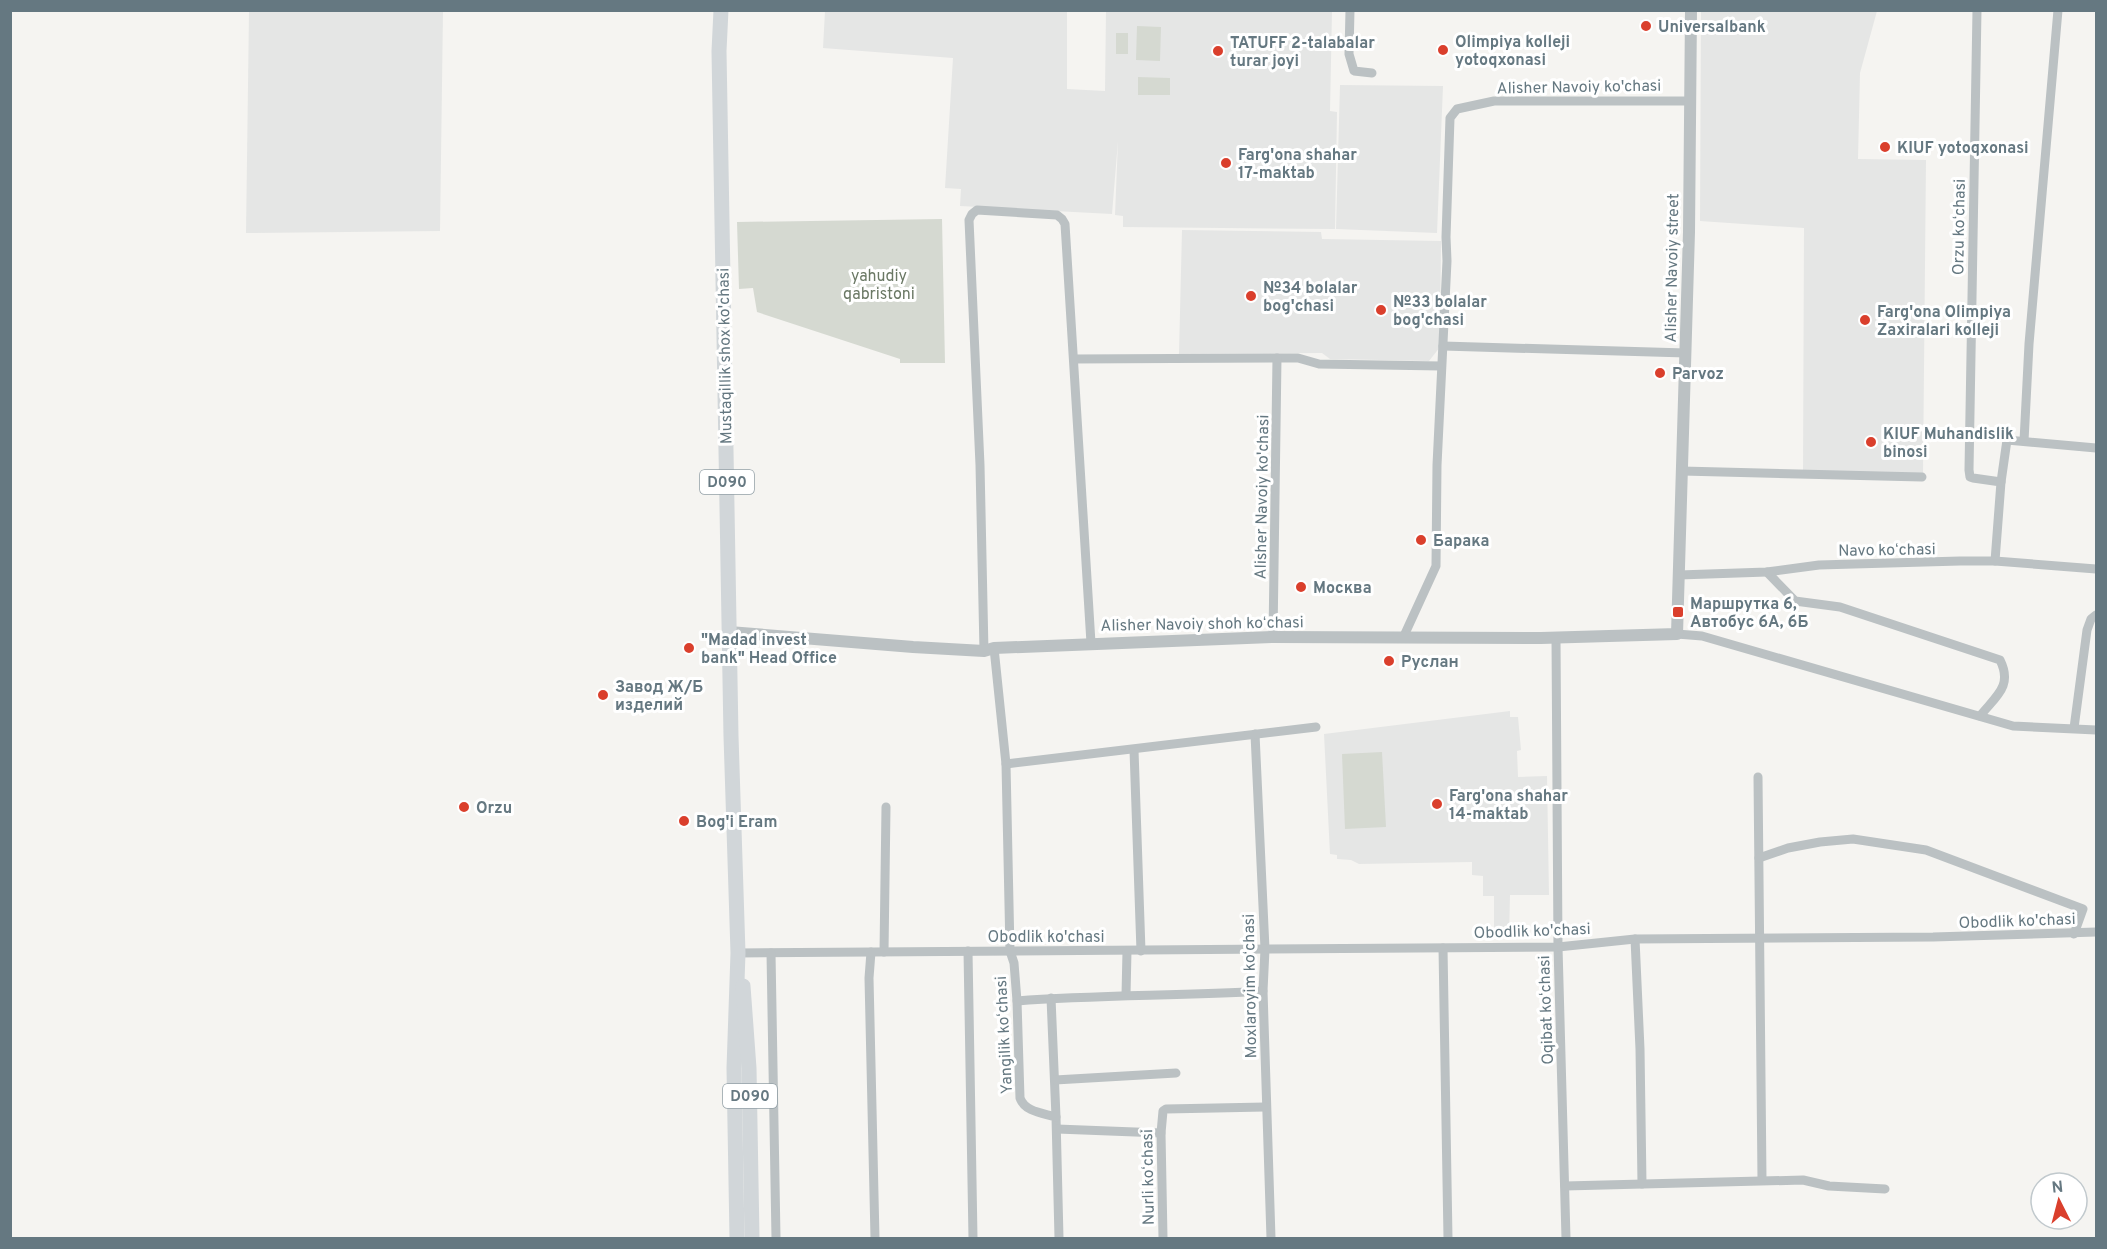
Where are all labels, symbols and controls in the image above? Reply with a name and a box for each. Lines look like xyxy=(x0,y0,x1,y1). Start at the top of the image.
place label: Universalbank xyxy=(1658,18,1766,38)
marker: Universalbank xyxy=(1639,19,1653,33)
place label: Olimpiya kolleji yotoqxonasi xyxy=(1455,33,1570,71)
place label: TATUFF 2-talabalar turar joyi xyxy=(1230,34,1375,72)
marker: Olimpiya kolleji yotoqxonasi xyxy=(1436,43,1450,57)
marker: TATUFF 2-talabalar turar joyi xyxy=(1211,44,1225,58)
street label: Alisher Navoiy ko'chasi xyxy=(1497,77,1662,99)
place label: KIUF yotoqxonasi xyxy=(1897,139,2029,159)
marker: KIUF yotoqxonasi xyxy=(1878,140,1892,154)
place label: Farg'ona shahar 17-maktab xyxy=(1238,146,1357,184)
marker: Farg'ona shahar 17-maktab xyxy=(1219,156,1233,170)
street label: Orzu koʻchasi xyxy=(1949,179,1971,275)
street label: Alisher Navoiy street xyxy=(1662,193,1684,343)
park label: yahudiy qabristoni xyxy=(843,267,915,305)
street label: Mustaqillik shox ko'chasi xyxy=(714,268,738,444)
place label: №34 bolalar bog'chasi xyxy=(1263,279,1358,317)
marker: №34 bolalar bog'chasi xyxy=(1244,289,1258,303)
place label: №33 bolalar bog'chasi xyxy=(1393,293,1487,331)
marker: №33 bolalar bog'chasi xyxy=(1374,303,1388,317)
place label: Farg'ona Olimpiya Zaxiralari kolleji xyxy=(1877,303,2011,341)
marker: Farg'ona Olimpiya Zaxiralari kolleji xyxy=(1858,313,1872,327)
place label: Parvoz xyxy=(1672,365,1724,385)
marker: Parvoz xyxy=(1653,366,1667,380)
street label: Alisher Navoiy ko'chasi xyxy=(1252,415,1274,580)
place label: KIUF Muhandislik binosi xyxy=(1883,425,2014,463)
marker: KIUF Muhandislik binosi xyxy=(1864,435,1878,449)
road number: D090 xyxy=(700,470,754,494)
place label: Барака xyxy=(1433,532,1490,552)
marker: Барака xyxy=(1414,533,1428,547)
street label: Navo koʻchasi xyxy=(1838,540,1936,562)
place label: Москва xyxy=(1313,579,1372,599)
marker: Москва xyxy=(1294,580,1308,594)
place label: Маршрутка 6, Автобус 6А, 6Б xyxy=(1690,595,1808,633)
marker: Маршрутка 6, Автобус 6А, 6Б xyxy=(1671,605,1685,619)
street label: Alisher Navoiy shoh koʻchasi xyxy=(1100,613,1304,637)
place label: "Madad invest bank" Head Office xyxy=(701,631,837,669)
marker: "Madad invest bank" Head Office xyxy=(682,641,696,655)
place label: Руслан xyxy=(1401,653,1459,673)
marker: Руслан xyxy=(1382,654,1396,668)
place label: Завод Ж/Б изделий xyxy=(615,678,703,716)
marker: Завод Ж/Б изделий xyxy=(596,688,610,702)
place label: Farg'ona shahar 14-maktab xyxy=(1449,787,1568,825)
marker: Farg'ona shahar 14-maktab xyxy=(1430,797,1444,811)
place label: Orzu xyxy=(476,799,512,819)
marker: Orzu xyxy=(457,800,471,814)
place label: Bog'i Eram xyxy=(696,813,777,833)
marker: Bog'i Eram xyxy=(677,814,691,828)
street label: Obodlik ko'chasi xyxy=(1958,910,2076,934)
street label: Moxlaroyim koʻchasi xyxy=(1240,913,1262,1058)
street label: Obodlik ko'chasi xyxy=(1473,920,1591,944)
street label: Obodlik ko'chasi xyxy=(987,928,1105,948)
street label: Oqibat koʻchasi xyxy=(1535,955,1559,1065)
street label: Yangilik koʻchasi xyxy=(992,975,1018,1094)
road number: D090 xyxy=(723,1084,777,1108)
street label: Nurli koʻchasi xyxy=(1138,1129,1160,1225)
north arrow xyxy=(2029,1171,2089,1231)
text: N xyxy=(2051,1178,2064,1199)

